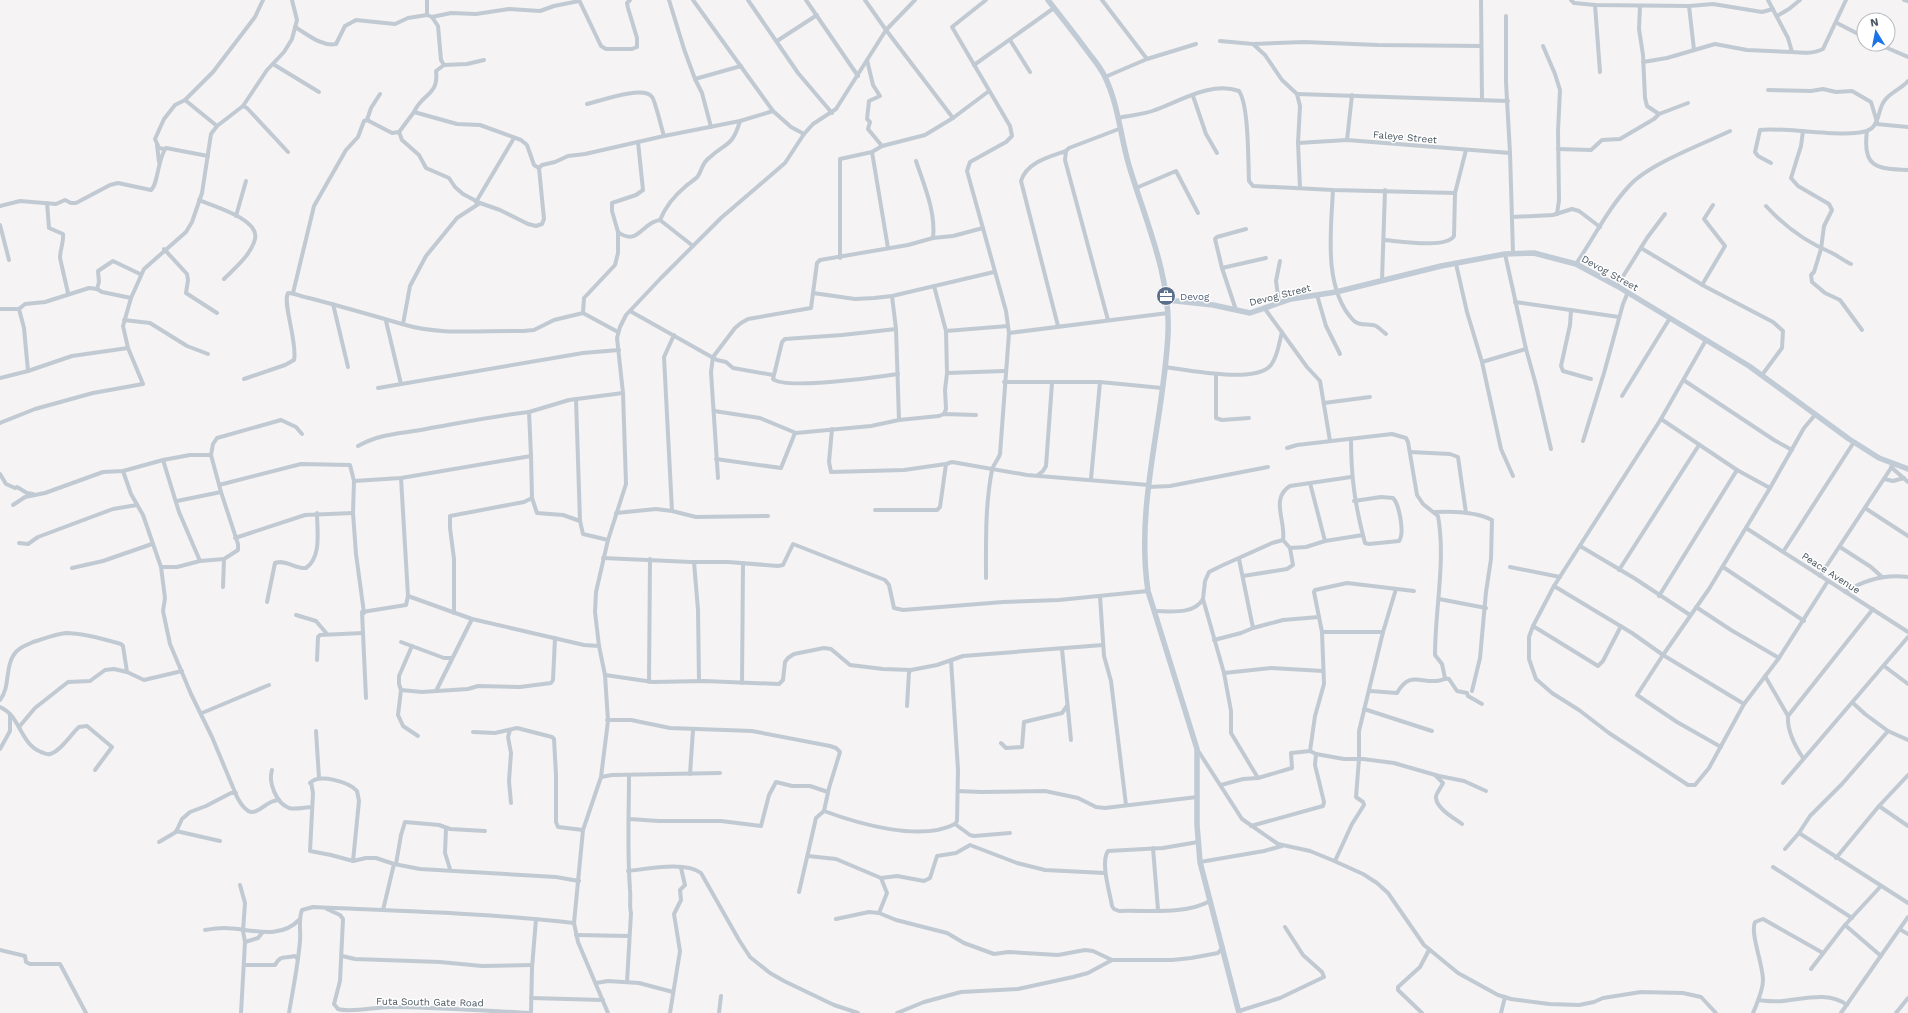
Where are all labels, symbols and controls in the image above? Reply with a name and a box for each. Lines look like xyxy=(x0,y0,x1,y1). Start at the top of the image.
north arrow xyxy=(1856,12,1896,52)
text: N xyxy=(1869,16,1879,30)
street label: Faleye Street xyxy=(1373,129,1438,145)
street label: Devog Street xyxy=(1580,253,1641,293)
street label: Devog Street xyxy=(1248,282,1313,308)
office icon: Devog xyxy=(1155,285,1177,307)
place label: Devog xyxy=(1180,291,1210,302)
street label: Peace Avenue xyxy=(1800,550,1862,596)
street label: Futa South Gate Road xyxy=(376,996,484,1008)

